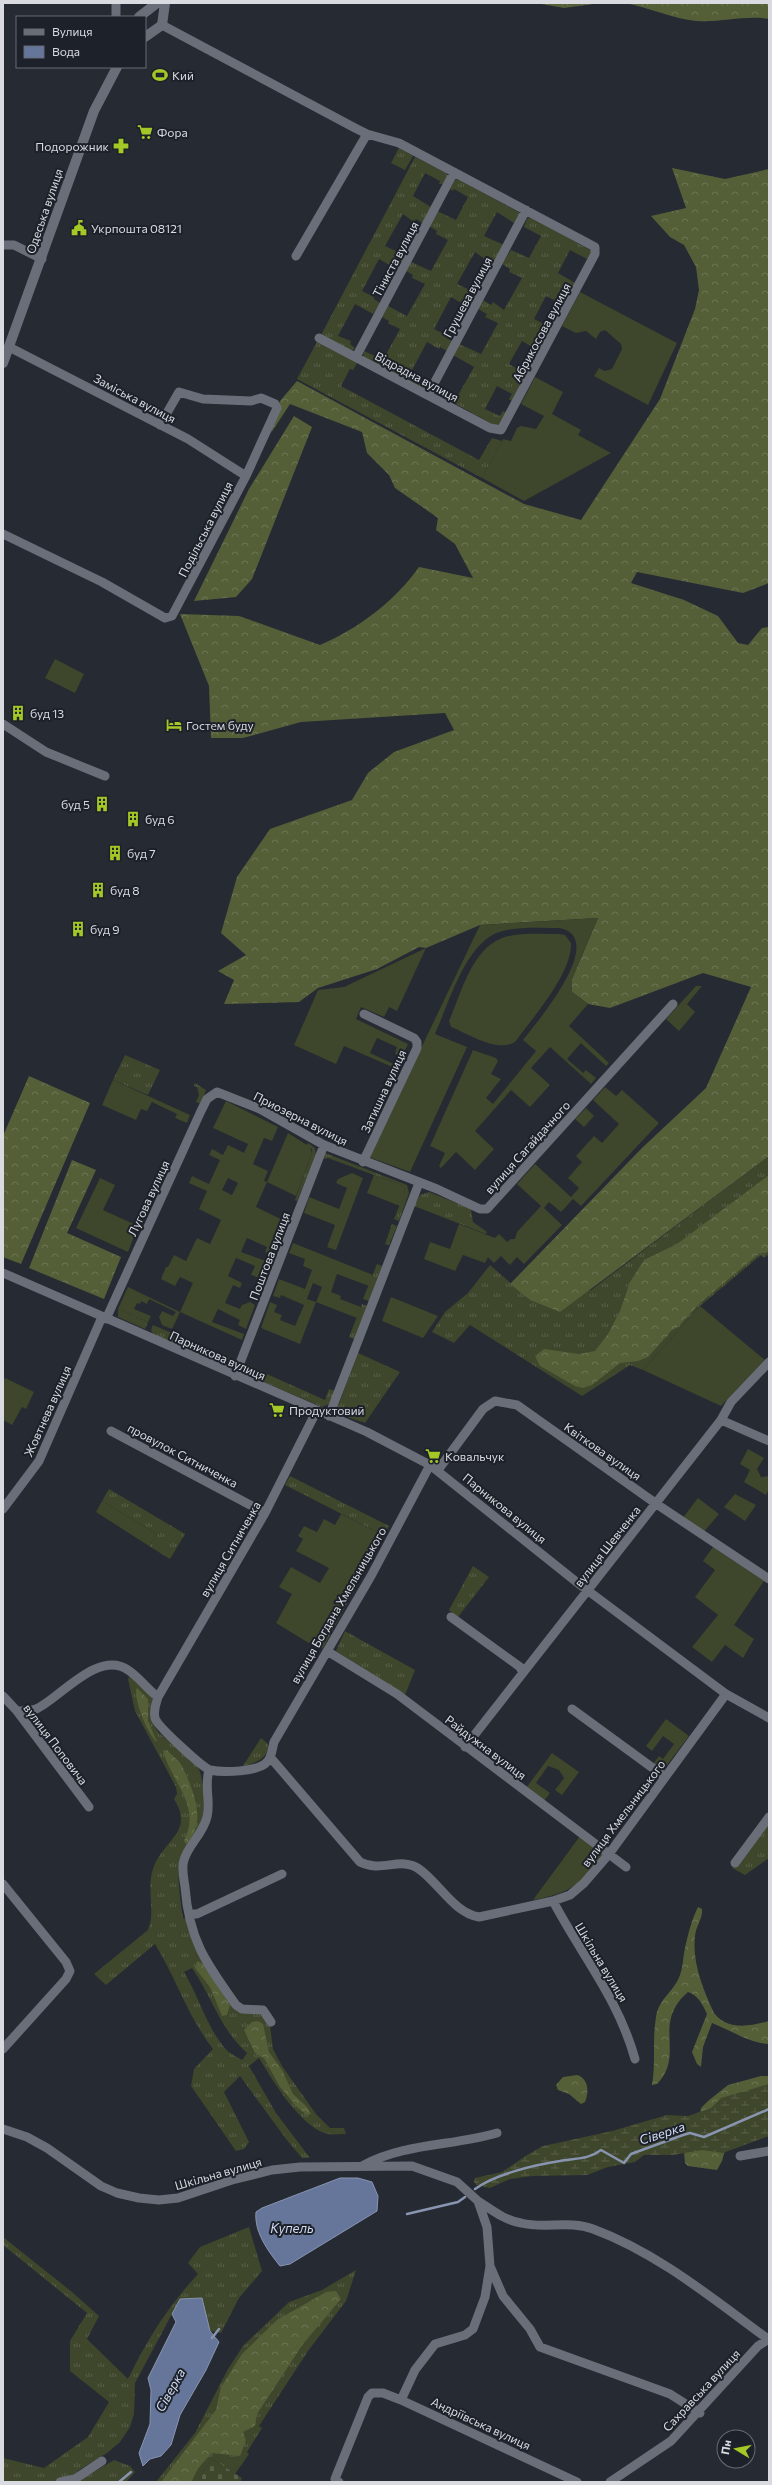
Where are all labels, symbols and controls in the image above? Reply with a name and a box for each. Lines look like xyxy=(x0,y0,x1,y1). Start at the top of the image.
legend xyxy=(16,16,146,68)
text: Вулиця xyxy=(52,24,93,38)
text: Вода xyxy=(52,44,80,58)
sports icon: Кий xyxy=(151,66,169,84)
place label: Кий xyxy=(172,68,194,82)
supermarket icon: Фора xyxy=(136,123,154,141)
place label: Фора xyxy=(157,125,188,139)
pharmacy icon: Подорожник xyxy=(112,137,130,155)
place label: Подорожник xyxy=(35,139,110,153)
street label: Одеська вулиця xyxy=(23,167,65,255)
public building icon: Укрпошта 08121 xyxy=(70,219,88,237)
street label: Тіниста вулиця xyxy=(369,219,421,299)
place label: Укрпошта 08121 xyxy=(91,221,182,235)
street label: Грушева вулиця xyxy=(440,254,494,340)
street label: Абрикосова вулиця xyxy=(509,280,573,384)
street label: Відрадна вулиця xyxy=(373,348,461,404)
street label: Заміська вулиця xyxy=(92,370,178,426)
street label: Подільська вулиця xyxy=(175,479,235,579)
building icon: буд 13 xyxy=(9,704,27,722)
place label: буд 13 xyxy=(30,706,64,720)
hotel icon: Гостем буду xyxy=(165,716,183,734)
place label: Гостем буду xyxy=(186,718,254,732)
building icon: буд 5 xyxy=(93,795,111,813)
place label: буд 5 xyxy=(61,797,90,811)
building icon: буд 6 xyxy=(124,810,142,828)
place label: буд 6 xyxy=(145,812,175,826)
building icon: буд 7 xyxy=(106,844,124,862)
place label: буд 7 xyxy=(127,846,156,860)
building icon: буд 8 xyxy=(89,881,107,899)
place label: буд 8 xyxy=(110,883,140,897)
building icon: буд 9 xyxy=(69,920,87,938)
place label: буд 9 xyxy=(90,922,120,936)
street label: Затишна вулиця xyxy=(358,1047,408,1135)
street label: Приозерна вулиця xyxy=(252,1088,350,1148)
street label: вулиця Сагайдачного xyxy=(482,1098,572,1196)
street label: Лугова вулиця xyxy=(124,1158,172,1238)
street label: Поштова вулиця xyxy=(246,1210,292,1302)
street label: Парникова вулиця xyxy=(168,1328,268,1382)
street label: Жовтнева вулиця xyxy=(21,1363,73,1459)
supermarket icon: Продуктовий xyxy=(268,1401,286,1419)
place label: Продуктовий xyxy=(289,1403,365,1417)
street label: Квіткова вулиця xyxy=(562,1419,644,1483)
street label: провулок Ситниченка xyxy=(126,1420,240,1490)
supermarket icon: Ковальчук xyxy=(424,1447,442,1465)
place label: Ковальчук xyxy=(445,1449,505,1463)
street label: Парникова вулиця xyxy=(460,1470,550,1546)
street label: вулиця Ситниченка xyxy=(197,1499,263,1599)
street label: вулиця Шевченка xyxy=(571,1503,643,1589)
street label: вулиця Богдана Хмельницького xyxy=(287,1524,389,1686)
street label: вулиця Поповича xyxy=(21,1701,91,1787)
street label: Райдужна вулиця xyxy=(443,1712,529,1782)
street label: вулиця Хмельницького xyxy=(578,1757,668,1869)
street label: Шкільна вулиця xyxy=(573,1920,631,2004)
water label: Сіверка xyxy=(637,2118,687,2148)
street label: Шкільна вулиця xyxy=(173,2154,263,2192)
water label: Купель xyxy=(270,2220,314,2236)
street label: Сахравська вулиця xyxy=(659,2346,743,2434)
water label: Сіверка xyxy=(152,2365,189,2415)
street label: Андріївська вулиця xyxy=(429,2394,533,2452)
north arrow xyxy=(716,2429,756,2469)
text: Пн xyxy=(718,2439,733,2455)

